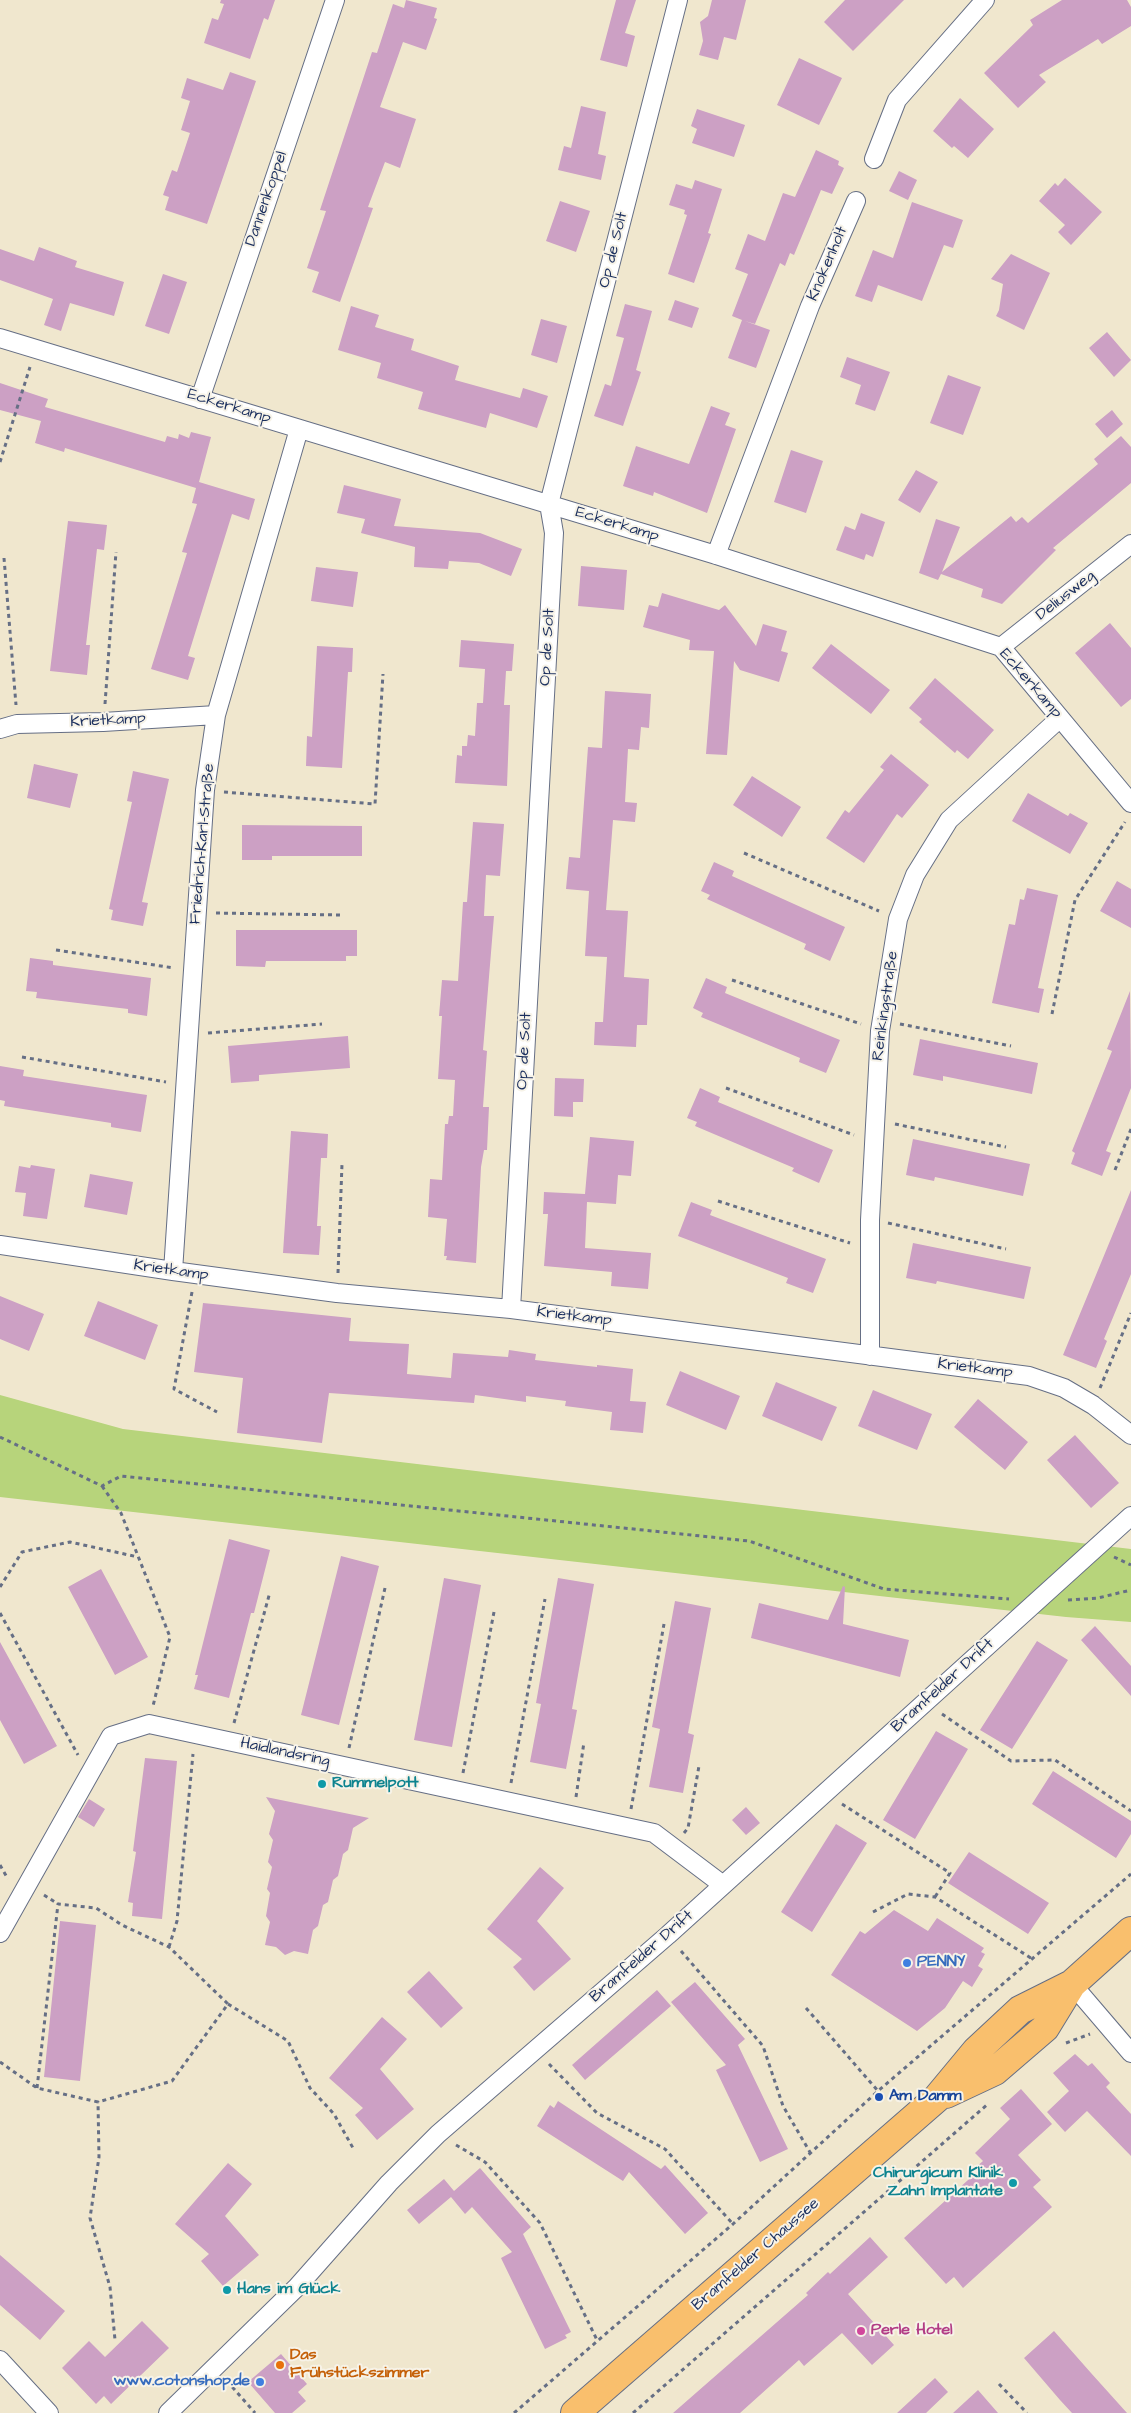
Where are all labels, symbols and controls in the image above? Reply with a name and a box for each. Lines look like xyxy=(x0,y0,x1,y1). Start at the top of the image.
street label: Dannenkoppel xyxy=(242,149,292,249)
street label: Op de Solt xyxy=(595,210,633,290)
street label: Knokenholt xyxy=(804,224,852,304)
street label: Eckerkamp xyxy=(185,385,273,429)
street label: Eckerkamp xyxy=(573,503,661,547)
street label: Deliusweg xyxy=(1033,567,1099,625)
street label: Op de Solt xyxy=(536,608,560,686)
street label: Eckerkamp xyxy=(994,645,1066,723)
street label: Krietkamp xyxy=(70,709,146,733)
street label: Friedrich-Karl-Straße xyxy=(186,763,220,925)
street label: Reinkingstraße xyxy=(869,950,903,1062)
street label: Op de Solt xyxy=(513,1012,537,1090)
street label: Krietkamp xyxy=(132,1256,210,1286)
street label: Krietkamp xyxy=(535,1303,613,1331)
street label: Krietkamp xyxy=(936,1355,1014,1383)
street label: Bramfelder Drift xyxy=(888,1635,998,1737)
street label: Haidlandsring xyxy=(239,1734,331,1772)
place label: Rummelpott xyxy=(332,1774,418,1794)
marker: Rummelpott xyxy=(316,1778,328,1790)
street label: Bramfelder Drift xyxy=(586,1907,698,2007)
place label: PENNY xyxy=(917,1953,965,1973)
marker: PENNY xyxy=(901,1957,913,1969)
place label: Am Damm xyxy=(889,2087,962,2107)
marker: Am Damm xyxy=(873,2091,885,2103)
place label: Chirurgicum Klinik Zahn Implantate xyxy=(873,2164,1003,2202)
marker: Chirurgicum Klinik Zahn Implantate xyxy=(1007,2177,1019,2189)
street label: Bramfelder Chaussee xyxy=(688,2194,824,2316)
place label: Hans im Glück xyxy=(237,2280,340,2300)
marker: Hans im Glück xyxy=(221,2284,233,2296)
place label: Perle Hotel xyxy=(871,2321,953,2341)
marker: Perle Hotel xyxy=(855,2325,867,2337)
place label: Das Frühstückszimmer xyxy=(290,2346,429,2384)
marker: Das Frühstückszimmer xyxy=(274,2359,286,2371)
place label: www.cotonshop.de xyxy=(113,2372,250,2392)
marker: www.cotonshop.de xyxy=(254,2376,266,2388)

